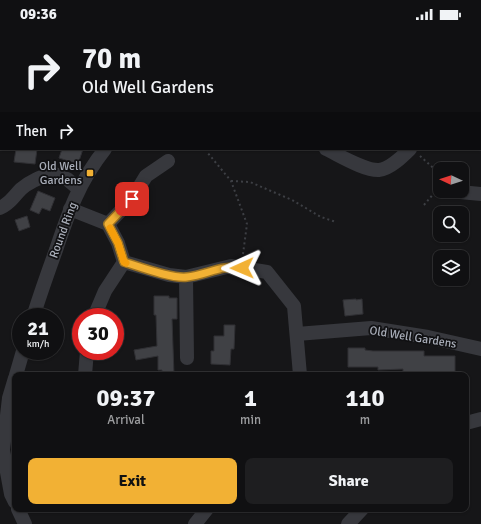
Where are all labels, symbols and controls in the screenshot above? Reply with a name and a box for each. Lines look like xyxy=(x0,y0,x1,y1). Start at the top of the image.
text: 09:36 xyxy=(20,5,57,23)
text: 70 m xyxy=(82,42,141,76)
icon: right xyxy=(16,44,68,96)
text: Old Well Gardens xyxy=(82,76,214,98)
icon: right xyxy=(55,120,77,142)
text: Then xyxy=(16,122,47,140)
place label: Old Well Gardens xyxy=(39,159,82,188)
north arrow xyxy=(433,162,469,198)
map controls xyxy=(433,162,469,286)
marker: Old Well Gardens xyxy=(85,168,95,178)
pin xyxy=(115,182,149,216)
icon: arrive xyxy=(121,188,143,210)
street label: Round Ring xyxy=(46,200,81,260)
button: search xyxy=(433,206,469,242)
position arrow xyxy=(221,247,263,289)
button: layers xyxy=(433,250,469,286)
speed limit sign: 30 xyxy=(72,308,124,360)
text: 21 xyxy=(27,316,49,341)
street label: Old Well Gardens xyxy=(368,323,458,352)
text: km/h xyxy=(27,338,49,350)
text: 09:37 xyxy=(97,383,155,413)
text: 1 xyxy=(244,383,257,413)
text: 110 xyxy=(346,383,384,413)
text: Arrival xyxy=(107,412,145,428)
text: min xyxy=(240,412,261,428)
text: m xyxy=(360,412,370,428)
button: Exit xyxy=(28,458,237,504)
button: Share xyxy=(245,458,453,504)

